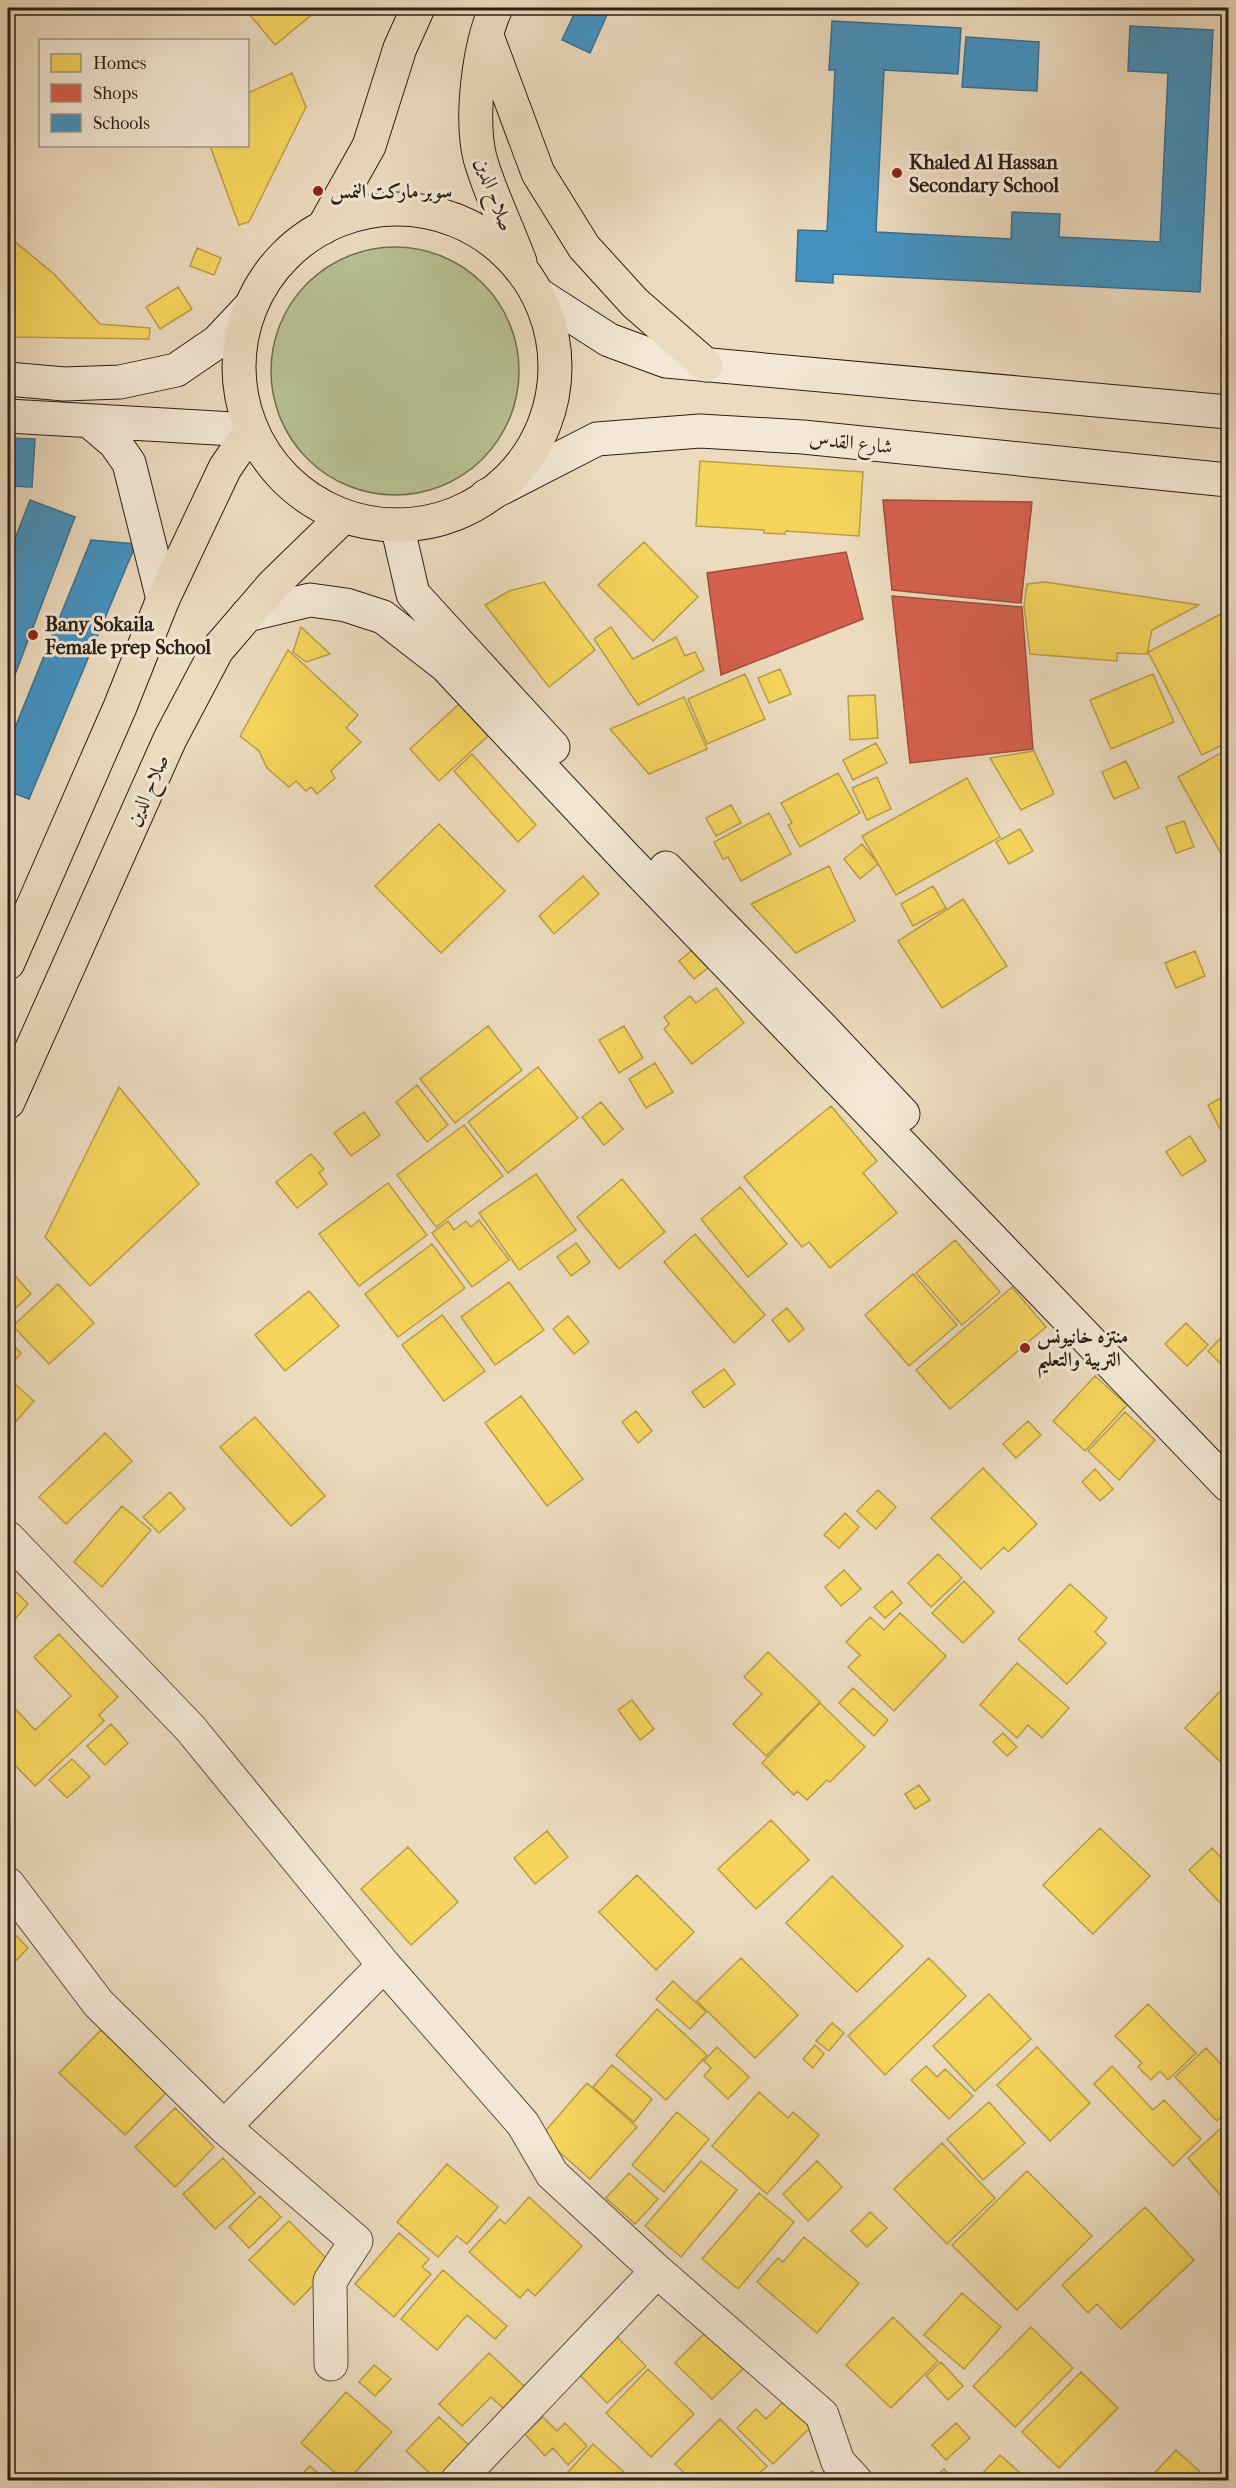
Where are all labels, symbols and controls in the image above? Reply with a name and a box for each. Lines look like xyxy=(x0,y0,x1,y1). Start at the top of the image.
legend xyxy=(39,39,249,147)
text: Homes xyxy=(93,53,147,74)
text: Shops xyxy=(93,83,138,104)
text: Schools xyxy=(93,113,150,134)
place label: Khaled Al Hassan Secondary School xyxy=(909,151,1059,197)
street label: صلاح الدين xyxy=(465,154,518,236)
marker: Khaled Al Hassan Secondary School xyxy=(890,166,904,180)
place label: سوبر ماركت النمس xyxy=(330,180,452,205)
marker: سوبر ماركت النمس xyxy=(311,184,325,198)
street label: شارع القدس xyxy=(808,427,894,464)
place label: Bany Sokaila Female prep School xyxy=(44,613,211,659)
marker: Bany Sokaila Female prep School xyxy=(26,628,40,642)
street label: صلاح الدين xyxy=(121,751,179,832)
place label: منتزه خانيونس التربية والتعليم xyxy=(1037,1325,1128,1379)
marker: منتزه خانيونس التربية والتعليم xyxy=(1018,1341,1032,1355)

